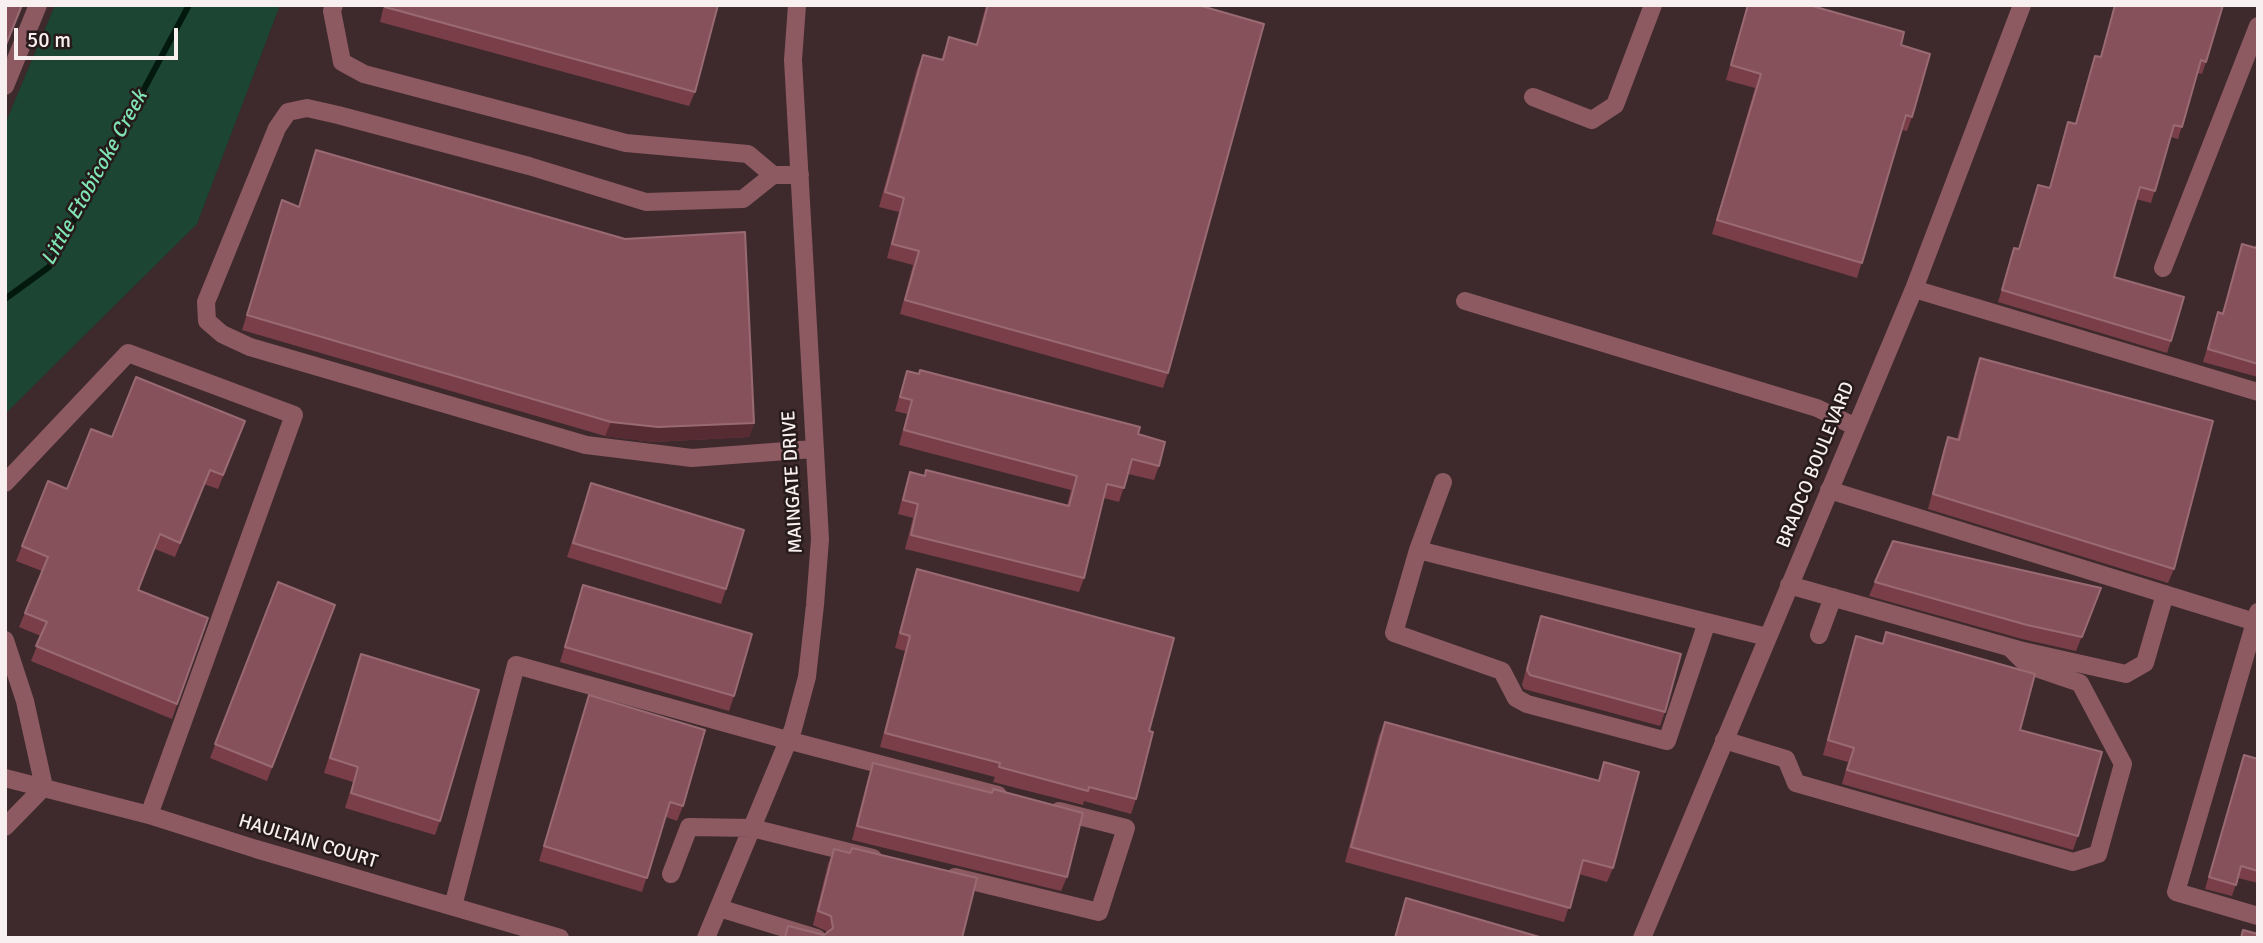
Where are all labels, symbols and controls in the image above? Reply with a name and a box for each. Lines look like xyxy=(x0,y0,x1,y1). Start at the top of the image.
scale bar xyxy=(18,14,182,58)
text: 50 m xyxy=(27,27,71,53)
water label: Little Etobicoke Creek xyxy=(36,86,154,270)
street label: BRADCO BOULEVARD xyxy=(1772,379,1860,551)
street label: MAINGATE DRIVE xyxy=(778,410,808,554)
street label: HAULTAIN COURT xyxy=(236,810,380,874)

